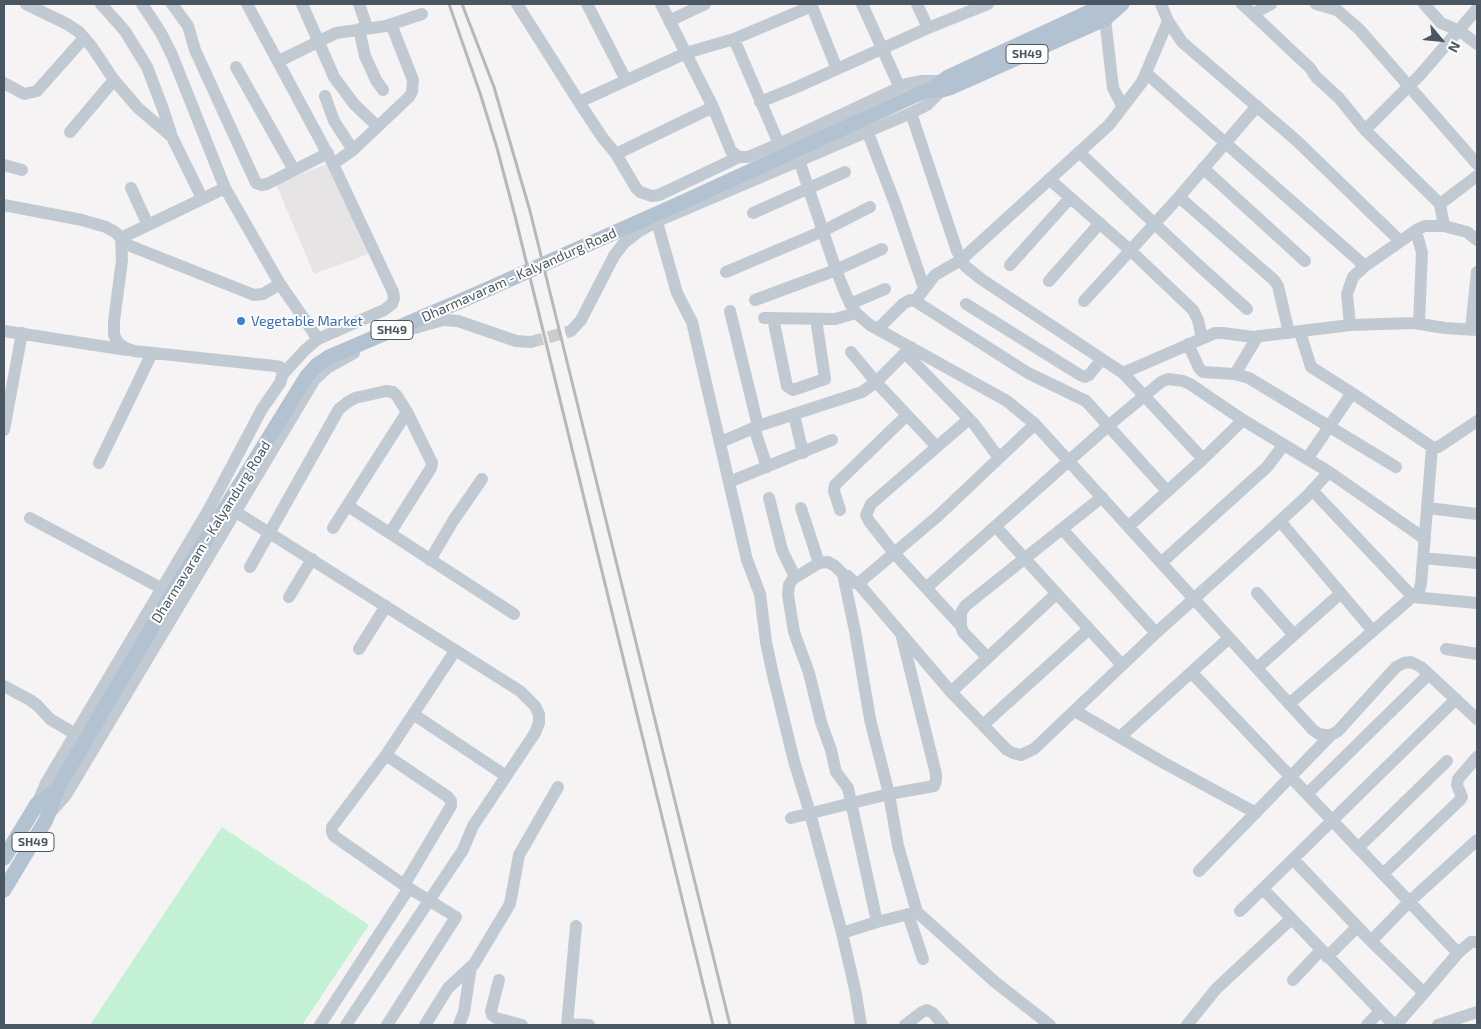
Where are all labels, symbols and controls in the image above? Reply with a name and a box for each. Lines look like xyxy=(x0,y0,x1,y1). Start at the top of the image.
north arrow xyxy=(1416,15,1466,65)
text: N xyxy=(1445,39,1465,56)
road number: SH49 xyxy=(1006,44,1048,64)
street label: Dharmavaram - Kalyandurg Road xyxy=(419,224,619,326)
place label: Vegetable Market xyxy=(251,313,363,329)
marker: Vegetable Market xyxy=(235,315,247,327)
road number: SH49 xyxy=(371,320,413,340)
street label: Dharmavaram - Kalyandurg Road xyxy=(148,438,274,626)
road number: SH49 xyxy=(12,832,54,852)

